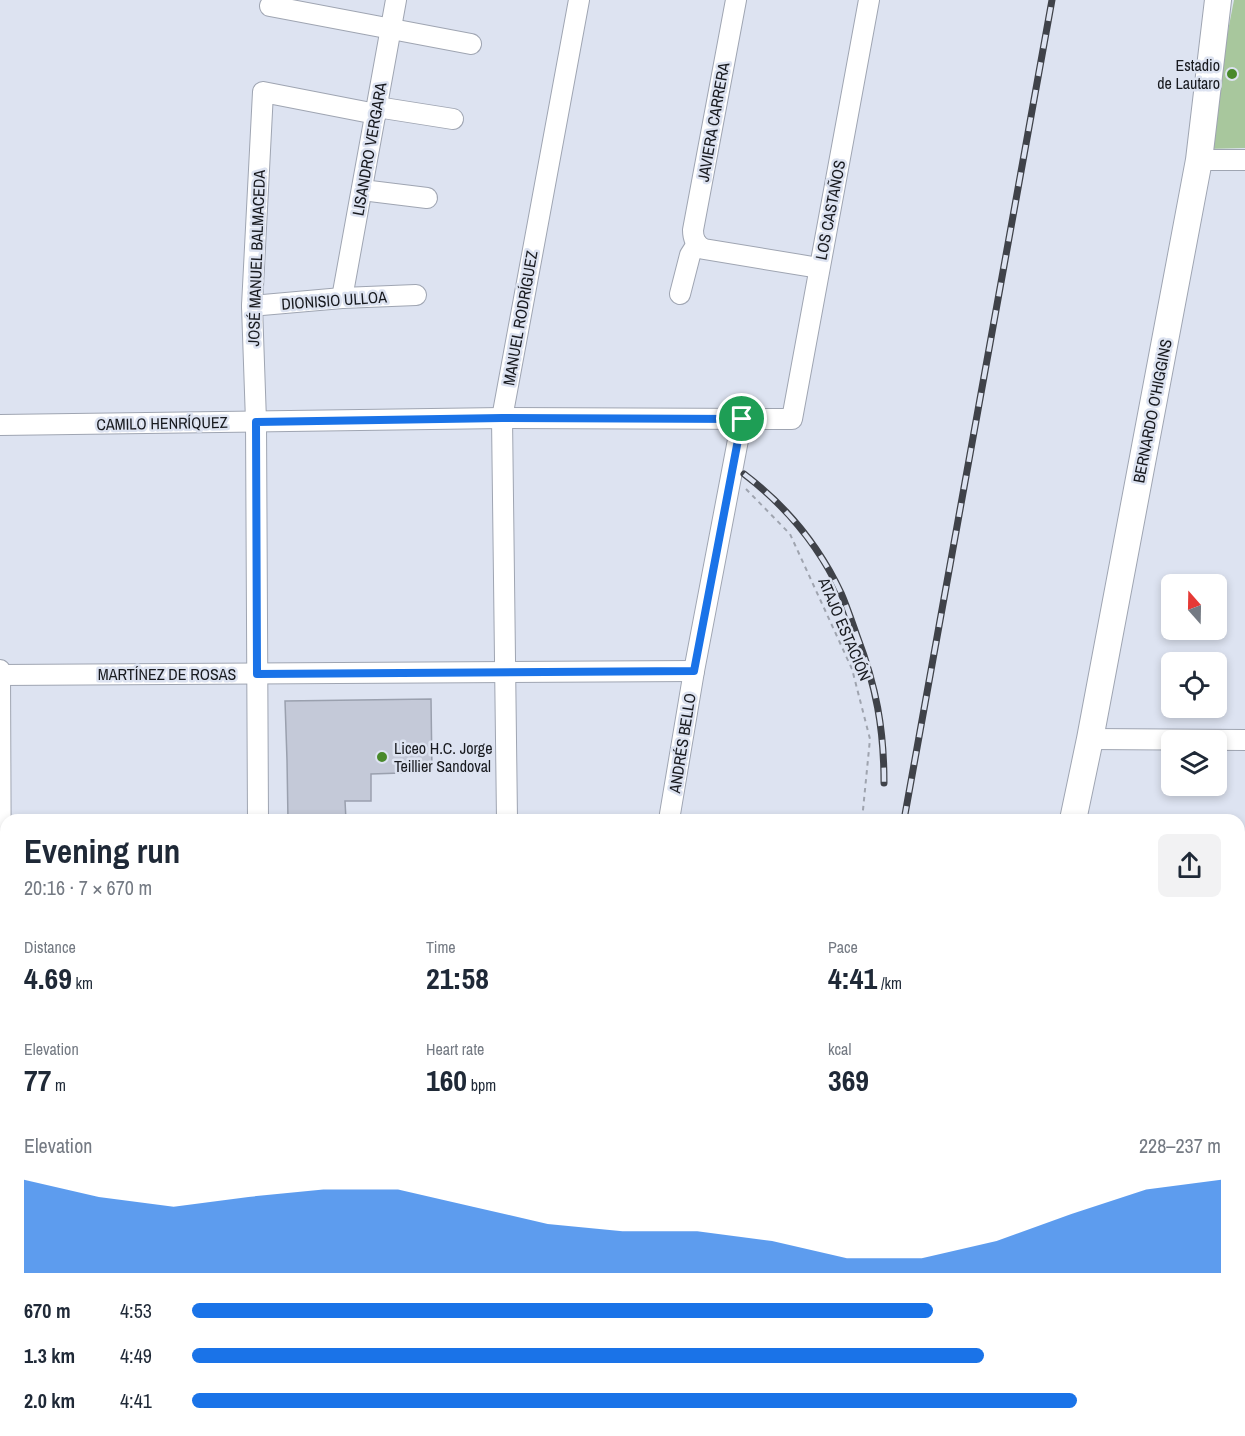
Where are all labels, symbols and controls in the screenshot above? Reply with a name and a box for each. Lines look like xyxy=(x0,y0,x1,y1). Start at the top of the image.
place label: Estadio de Lautaro xyxy=(1157,54,1220,94)
street label: JAVIERA CARRERA xyxy=(692,60,734,183)
marker: Estadio de Lautaro xyxy=(1225,67,1239,81)
street label: LISANDRO VERGARA xyxy=(346,80,392,217)
street label: LOS CASTAÑOS xyxy=(810,158,850,262)
street label: JOSÉ MANUEL BALMACEDA xyxy=(242,169,270,347)
street label: MANUEL RODRÍGUEZ xyxy=(497,249,543,387)
street label: DIONISIO ULLOA xyxy=(280,285,388,315)
street label: BERNARDO O'HIGGINS xyxy=(1127,337,1177,485)
pin xyxy=(716,393,767,444)
icon: arrive xyxy=(725,402,758,435)
street label: CAMILO HENRÍQUEZ xyxy=(96,411,228,435)
street label: ATAJO ESTACIÓN xyxy=(813,573,877,684)
north arrow xyxy=(1161,574,1227,640)
map controls xyxy=(1161,574,1227,796)
button: locate xyxy=(1161,652,1227,718)
street label: MARTÍNEZ DE ROSAS xyxy=(98,663,236,685)
street label: ANDRÉS BELLO xyxy=(663,692,701,795)
button: layers xyxy=(1161,730,1227,796)
place label: Liceo H.C. Jorge Teillier Sandoval xyxy=(394,737,492,777)
marker: Liceo H.C. Jorge Teillier Sandoval xyxy=(375,750,389,764)
text: Evening run xyxy=(24,829,180,873)
button: share xyxy=(1158,834,1221,897)
text: 20:16 · 7 × 670 m xyxy=(24,874,152,901)
text: Distance xyxy=(24,936,76,958)
text: Time xyxy=(426,936,456,958)
text: Pace xyxy=(828,936,858,958)
text: 4.69 xyxy=(24,958,72,998)
text: 21:58 xyxy=(426,958,489,998)
text: 4:41 xyxy=(828,958,877,998)
text: km xyxy=(72,972,93,994)
text: /km xyxy=(877,972,902,994)
text: Elevation xyxy=(24,1038,79,1060)
text: Heart rate xyxy=(426,1038,484,1060)
text: kcal xyxy=(828,1038,851,1060)
text: 77 xyxy=(24,1060,51,1100)
text: 160 xyxy=(426,1060,467,1100)
text: 369 xyxy=(828,1060,869,1100)
text: m xyxy=(51,1074,66,1096)
text: bpm xyxy=(467,1074,496,1096)
text: Elevation xyxy=(24,1132,92,1159)
text: 228–237 m xyxy=(1139,1132,1221,1159)
text: 670 m xyxy=(24,1297,71,1324)
text: 4:53 xyxy=(120,1297,152,1324)
text: 1.3 km xyxy=(24,1342,75,1369)
text: 4:49 xyxy=(120,1342,152,1369)
text: 2.0 km xyxy=(24,1387,75,1414)
text: 4:41 xyxy=(120,1387,152,1414)

